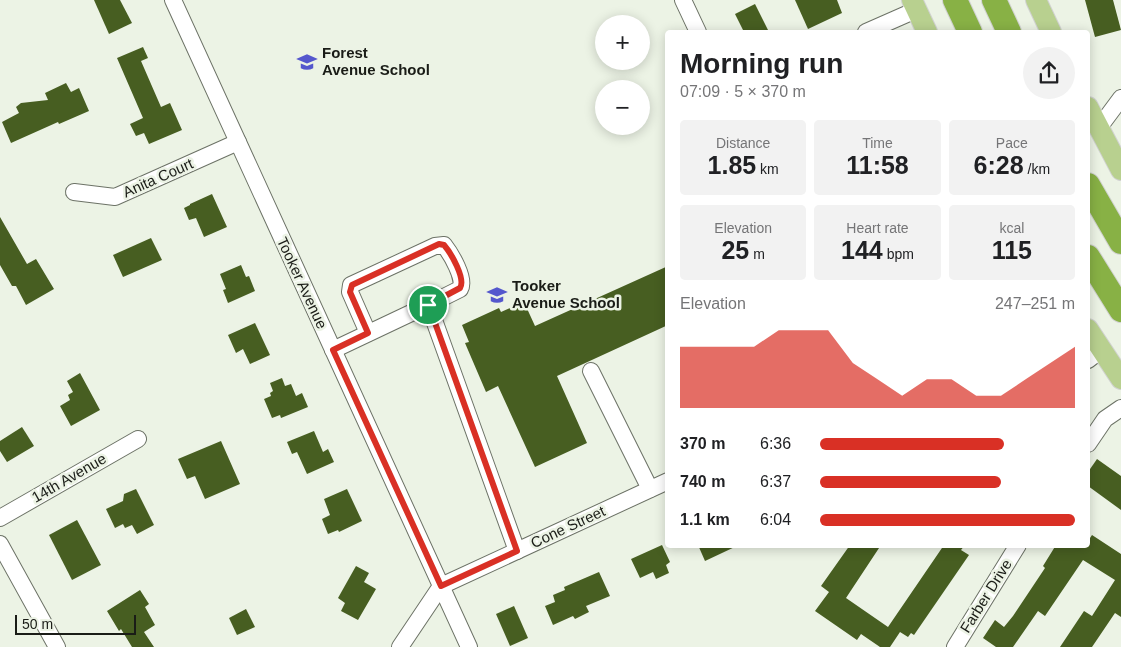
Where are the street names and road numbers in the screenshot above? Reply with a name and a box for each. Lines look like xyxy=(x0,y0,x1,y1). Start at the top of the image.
street label: Anita Court xyxy=(120,154,196,201)
street label: Tooker Avenue xyxy=(274,234,331,331)
street label: 14th Avenue xyxy=(28,449,109,506)
street label: Cone Street xyxy=(528,502,608,551)
street label: Farber Drive xyxy=(956,556,1015,636)

